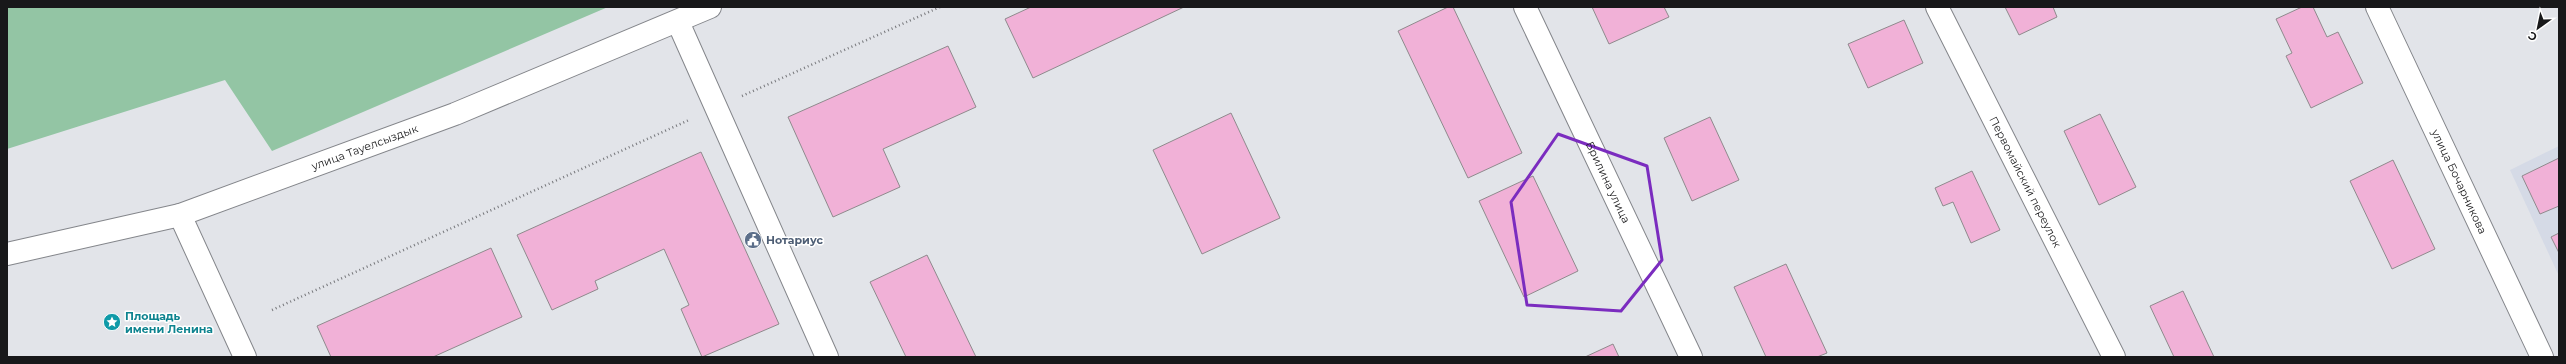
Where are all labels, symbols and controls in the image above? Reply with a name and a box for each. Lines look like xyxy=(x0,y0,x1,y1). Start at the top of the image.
north arrow xyxy=(2518,8,2558,48)
text: С xyxy=(2525,28,2540,44)
street label: Первомайский переулок xyxy=(1986,114,2065,250)
street label: улица Тауелсыздык xyxy=(308,121,420,173)
street label: улица Бочарникова xyxy=(2428,126,2490,236)
street label: Брилина улица xyxy=(1583,139,1633,225)
public building icon: Нотариус xyxy=(743,230,763,250)
place label: Нотариус xyxy=(766,233,824,247)
place label: Площадь имени Ленина xyxy=(125,309,213,336)
place icon: Площадь имени Ленина xyxy=(102,312,122,332)

